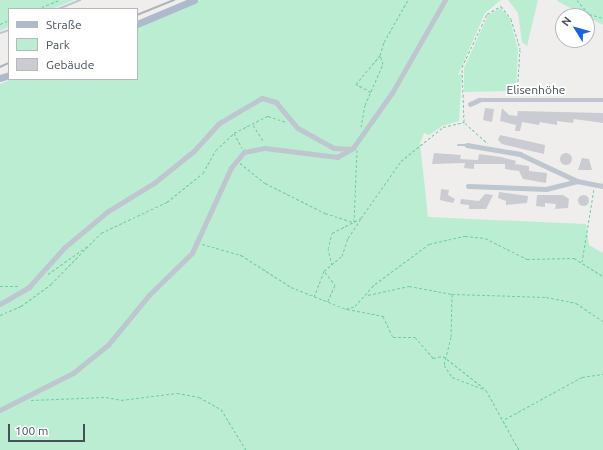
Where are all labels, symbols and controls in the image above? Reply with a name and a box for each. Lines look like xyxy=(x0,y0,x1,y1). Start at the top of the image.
legend xyxy=(8,8,138,80)
north arrow xyxy=(555,8,595,48)
text: N xyxy=(559,14,573,28)
text: Straße xyxy=(46,18,82,31)
text: Park xyxy=(46,38,70,51)
text: Gebäude xyxy=(46,58,94,71)
street label: Elisenhöhe xyxy=(507,83,565,97)
scale bar xyxy=(10,416,87,442)
text: 100 m xyxy=(15,424,48,437)

